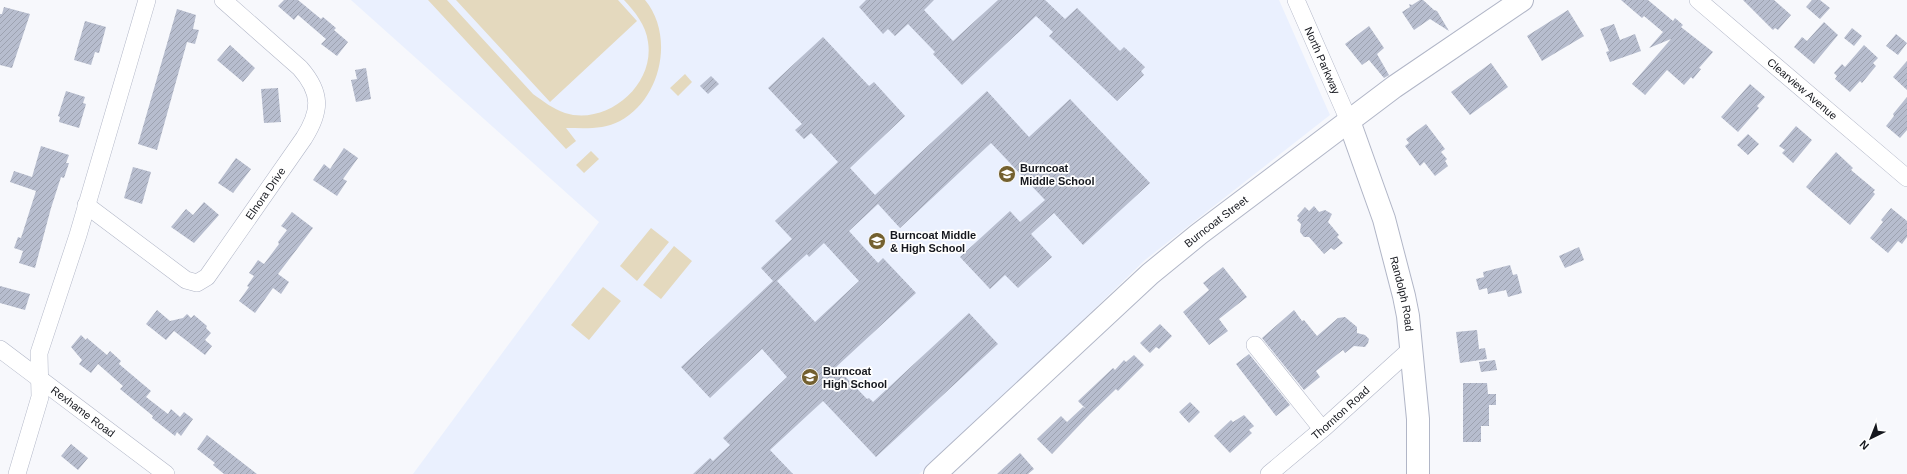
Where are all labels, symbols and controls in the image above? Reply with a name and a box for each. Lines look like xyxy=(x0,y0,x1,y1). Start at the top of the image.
street label: North Parkway xyxy=(1302,25,1343,96)
street label: Clearview Avenue xyxy=(1765,56,1840,122)
place label: Burncoat Middle School xyxy=(1020,162,1095,187)
school or university icon: Burncoat Middle School xyxy=(997,164,1017,184)
street label: Elnora Drive xyxy=(243,165,288,222)
street label: Burncoat Street xyxy=(1182,193,1250,249)
place label: Burncoat Middle & High School xyxy=(890,229,976,254)
school or university icon: Burncoat Middle & High School xyxy=(867,231,887,251)
street label: Randolph Road xyxy=(1388,255,1415,332)
place label: Burncoat High School xyxy=(823,365,887,390)
school or university icon: Burncoat High School xyxy=(800,367,820,387)
street label: Rexhame Road xyxy=(49,384,117,439)
street label: Thornton Road xyxy=(1309,384,1372,442)
north arrow xyxy=(1851,418,1891,458)
text: N xyxy=(1857,438,1871,452)

